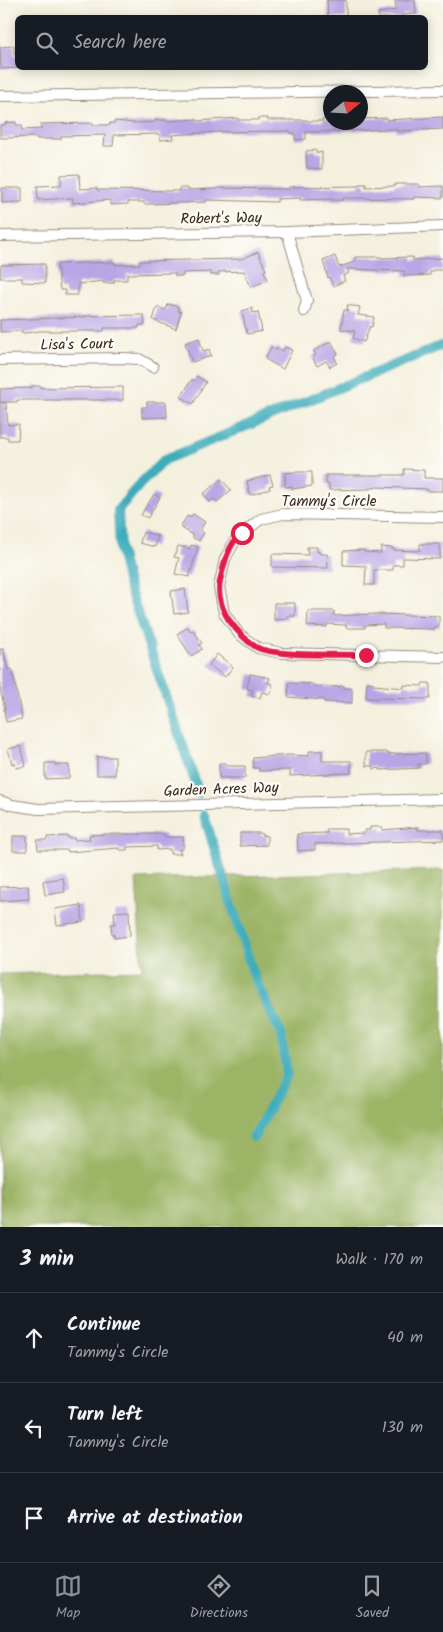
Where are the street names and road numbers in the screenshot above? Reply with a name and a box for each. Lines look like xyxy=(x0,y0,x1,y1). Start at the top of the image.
street label: Robert's Way xyxy=(180,206,263,232)
street label: Lisa's Court xyxy=(40,332,114,358)
street label: Tammy's Circle xyxy=(281,490,377,514)
street label: Garden Acres Way xyxy=(163,776,280,804)

